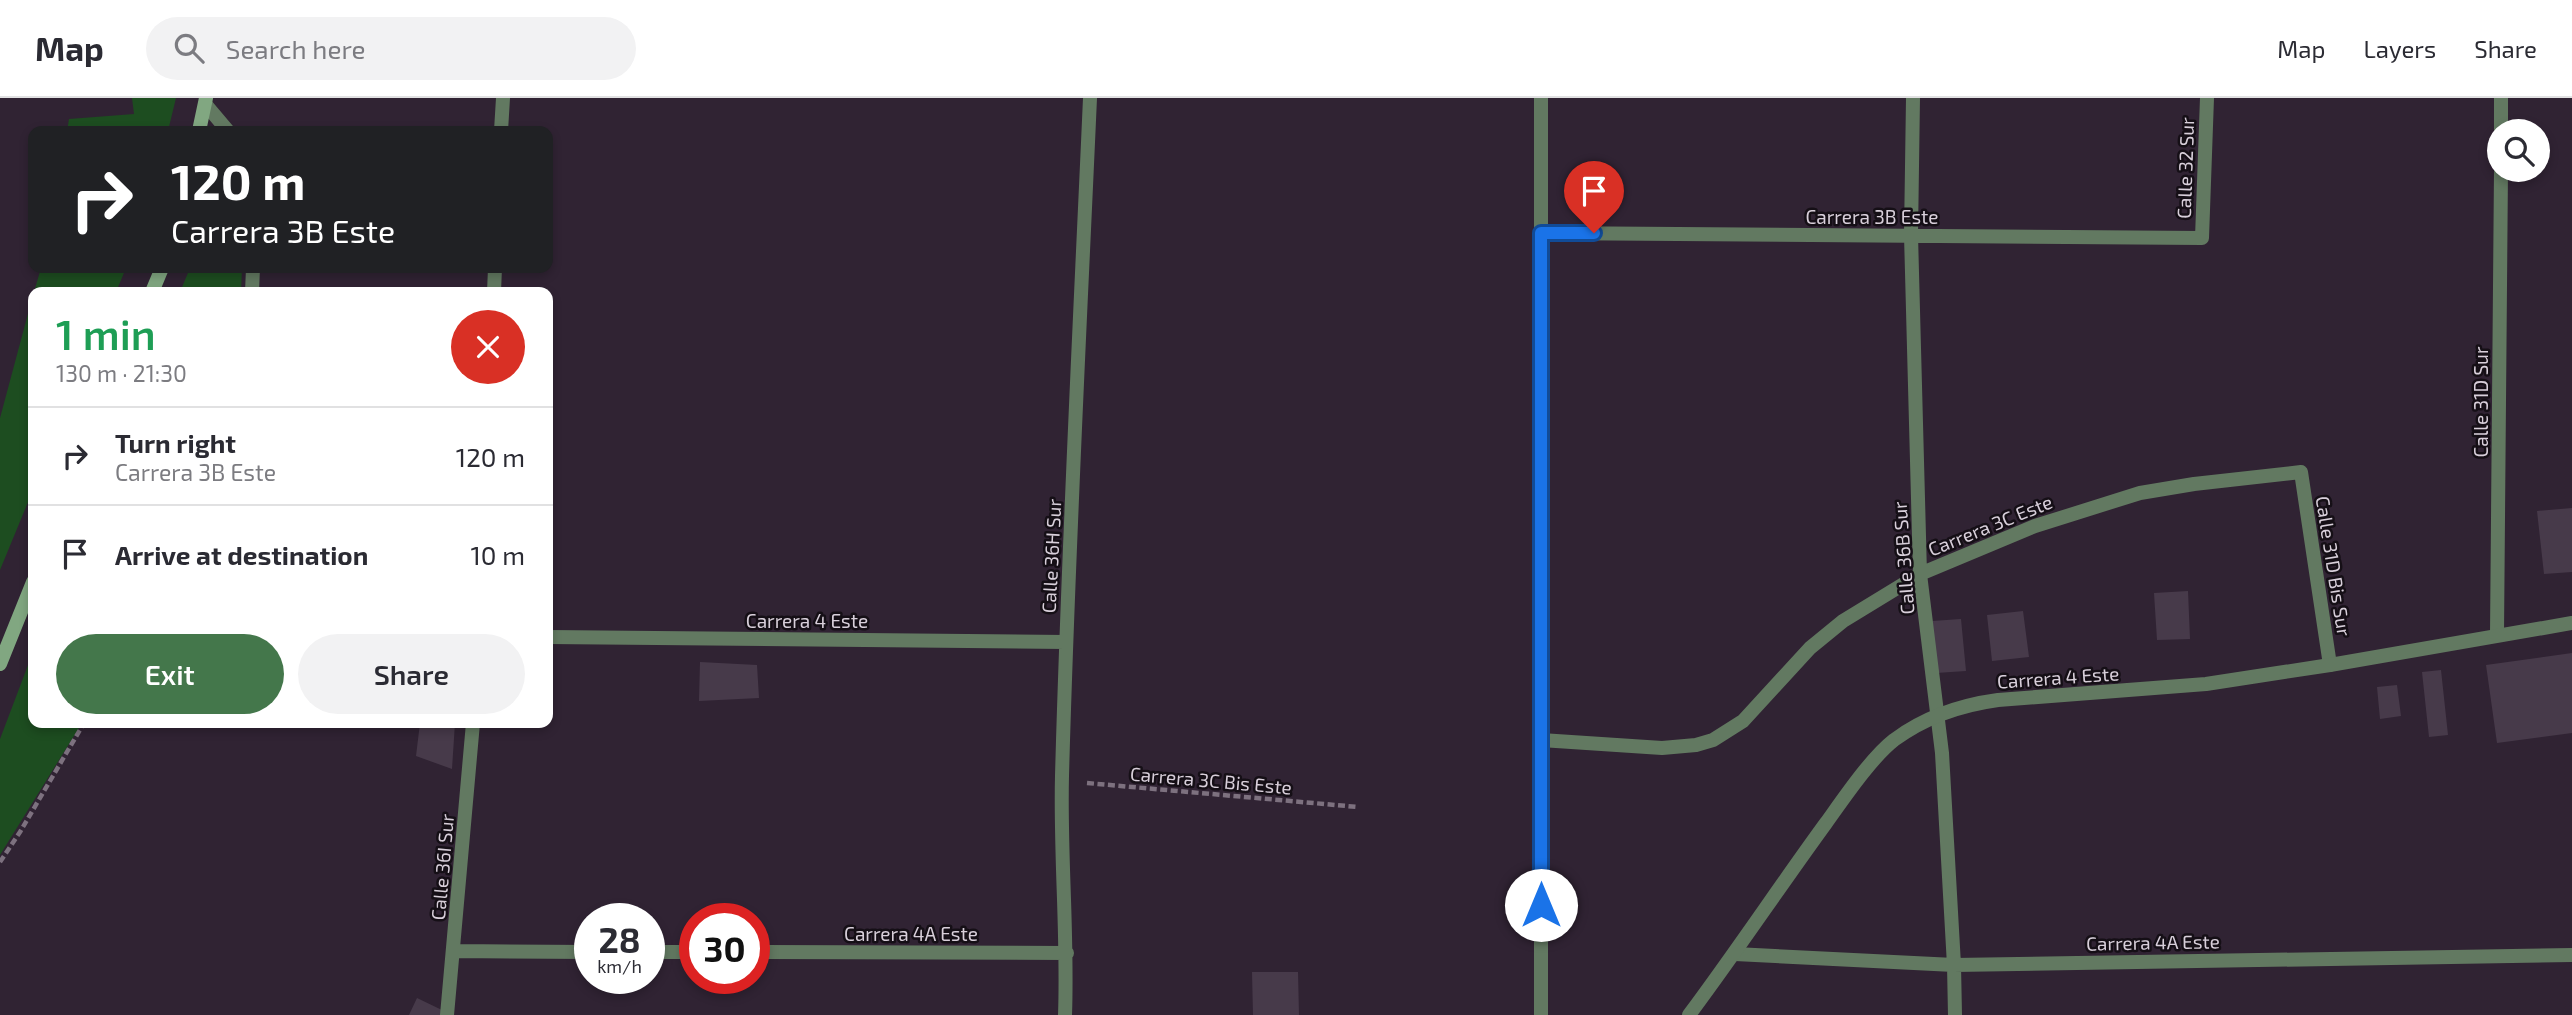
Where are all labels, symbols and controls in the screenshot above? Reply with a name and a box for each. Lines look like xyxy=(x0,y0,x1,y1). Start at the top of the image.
search box xyxy=(146,17,636,80)
text: Map xyxy=(35,28,104,68)
icon: search xyxy=(170,29,208,67)
text: Search here xyxy=(226,33,365,64)
text: Map xyxy=(2277,34,2325,63)
text: Layers xyxy=(2363,34,2436,63)
text: Share xyxy=(2474,34,2537,63)
street label: Calle 32 Sur xyxy=(2172,116,2198,219)
map controls xyxy=(2487,119,2550,182)
button: search xyxy=(2487,119,2550,182)
text: 120 m xyxy=(171,151,305,210)
icon: right xyxy=(56,154,147,245)
pin xyxy=(1564,161,1624,233)
icon: arrive xyxy=(1575,172,1613,210)
street label: Carrera 3B Este xyxy=(1805,205,1939,228)
text: Carrera 3B Este xyxy=(171,211,395,249)
text: 1 min xyxy=(56,308,156,358)
button: close xyxy=(451,310,525,384)
street label: Calle 31D Sur xyxy=(2469,346,2492,458)
text: 130 m · 21:30 xyxy=(56,359,187,387)
text: Turn right xyxy=(115,427,236,458)
icon: right xyxy=(56,437,94,475)
text: 120 m xyxy=(456,441,525,472)
text: Carrera 3B Este xyxy=(115,458,276,486)
street label: Carrera 3C Este xyxy=(1924,490,2056,560)
street label: Calle 31D Bis Sur xyxy=(2312,494,2356,638)
street label: Calle 36H Sur xyxy=(1037,498,1065,614)
street label: Calle 36B Sur xyxy=(1888,500,1918,615)
icon: arrive xyxy=(56,535,94,573)
text: Arrive at destination xyxy=(115,539,368,570)
text: 10 m xyxy=(470,539,525,570)
street label: Carrera 4 Este xyxy=(746,609,868,632)
button: Exit xyxy=(56,634,284,714)
button: Share xyxy=(298,634,525,714)
street label: Carrera 4 Este xyxy=(1996,661,2120,693)
street label: Carrera 3C Bis Este xyxy=(1129,761,1293,799)
street label: Calle 36I Sur xyxy=(426,812,458,921)
position arrow xyxy=(1504,868,1578,942)
speed limit sign: 30 xyxy=(679,903,770,994)
text: 28 xyxy=(598,918,641,960)
street label: Carrera 4A Este xyxy=(844,922,978,945)
street label: Carrera 4A Este xyxy=(2086,929,2220,955)
text: km/h xyxy=(597,955,642,977)

